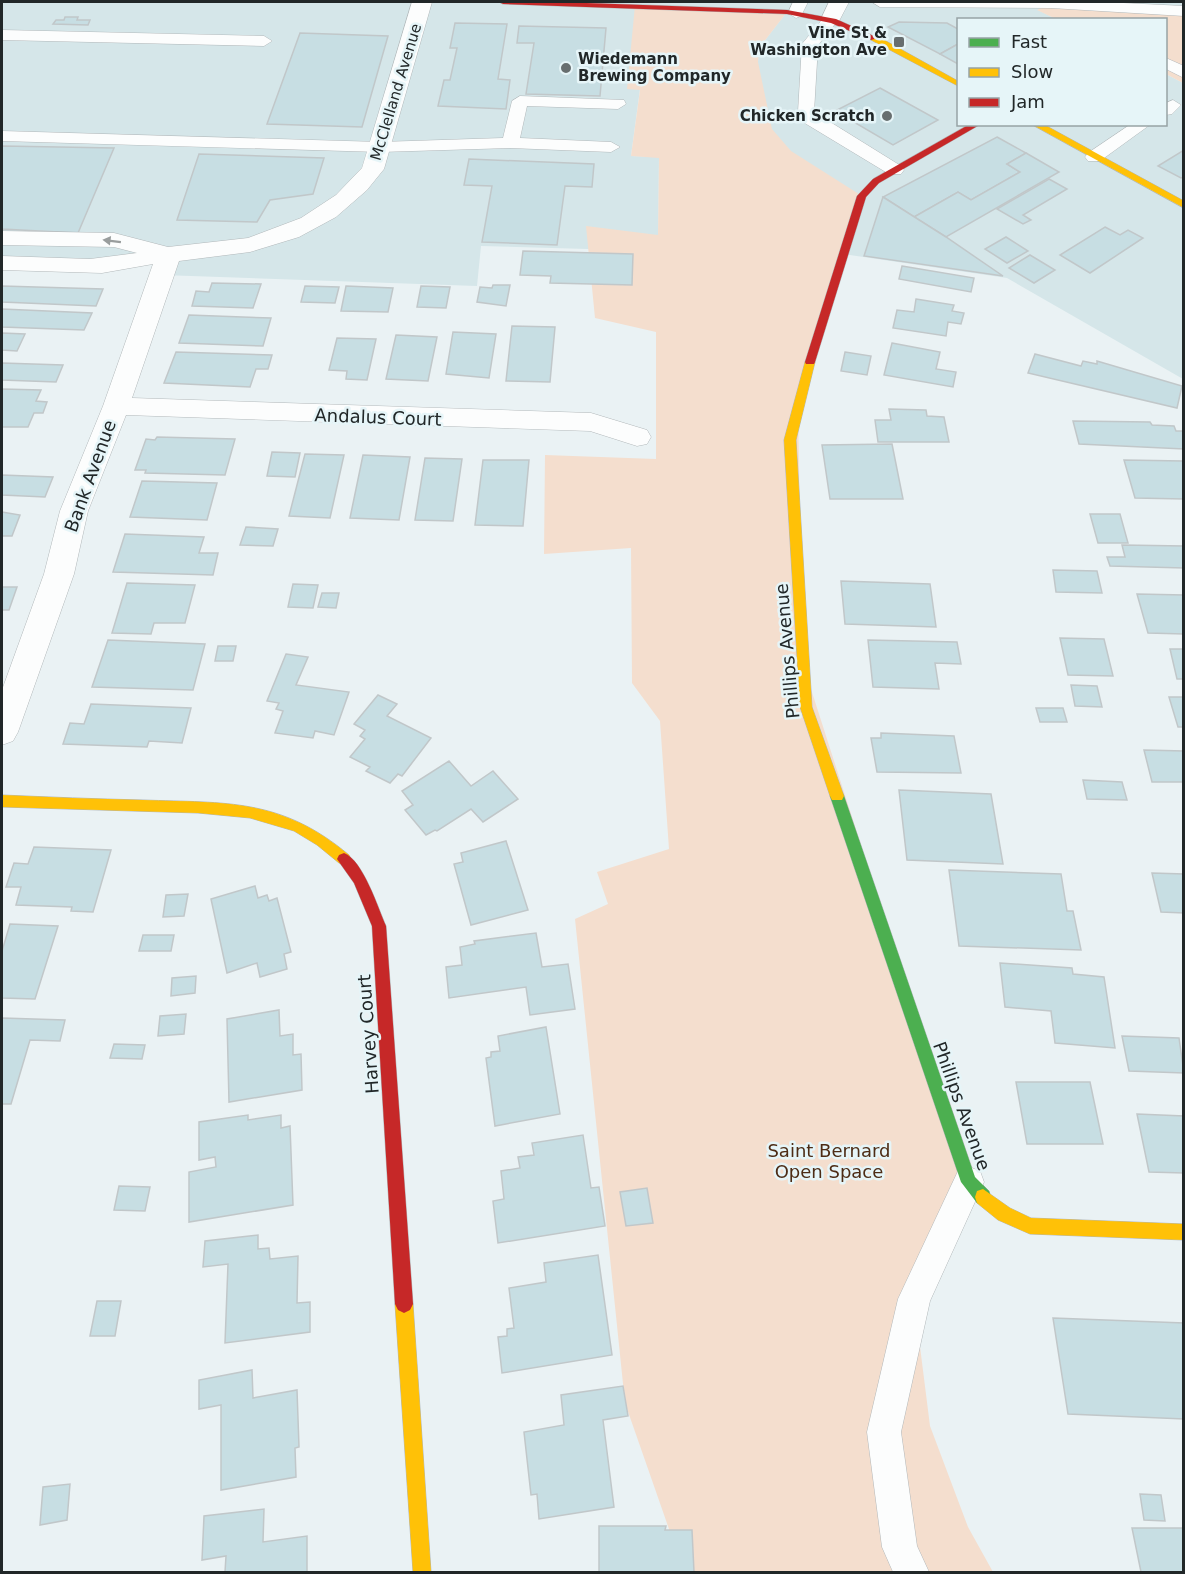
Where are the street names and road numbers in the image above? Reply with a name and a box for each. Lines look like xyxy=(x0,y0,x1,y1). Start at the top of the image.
street label: McClelland Avenue xyxy=(367,21,425,163)
street label: Andalus Court xyxy=(314,404,442,430)
street label: Bank Avenue xyxy=(60,417,120,535)
street label: Phillips Avenue xyxy=(771,583,803,719)
street label: Harvey Court xyxy=(353,974,383,1094)
street label: Phillips Avenue xyxy=(929,1039,995,1173)

